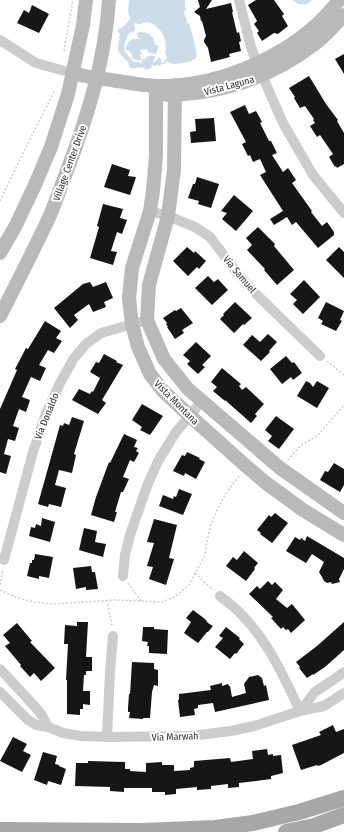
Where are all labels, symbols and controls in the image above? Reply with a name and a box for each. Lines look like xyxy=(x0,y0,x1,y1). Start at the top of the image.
street label: Vista Laguna xyxy=(203,73,256,98)
street label: Village Center Drive xyxy=(51,124,89,203)
street label: Via Samuel xyxy=(220,253,259,296)
street label: Vista Montana xyxy=(151,378,201,428)
street label: Via Donaldo xyxy=(32,391,62,441)
street label: Via Marwah xyxy=(151,730,199,744)

